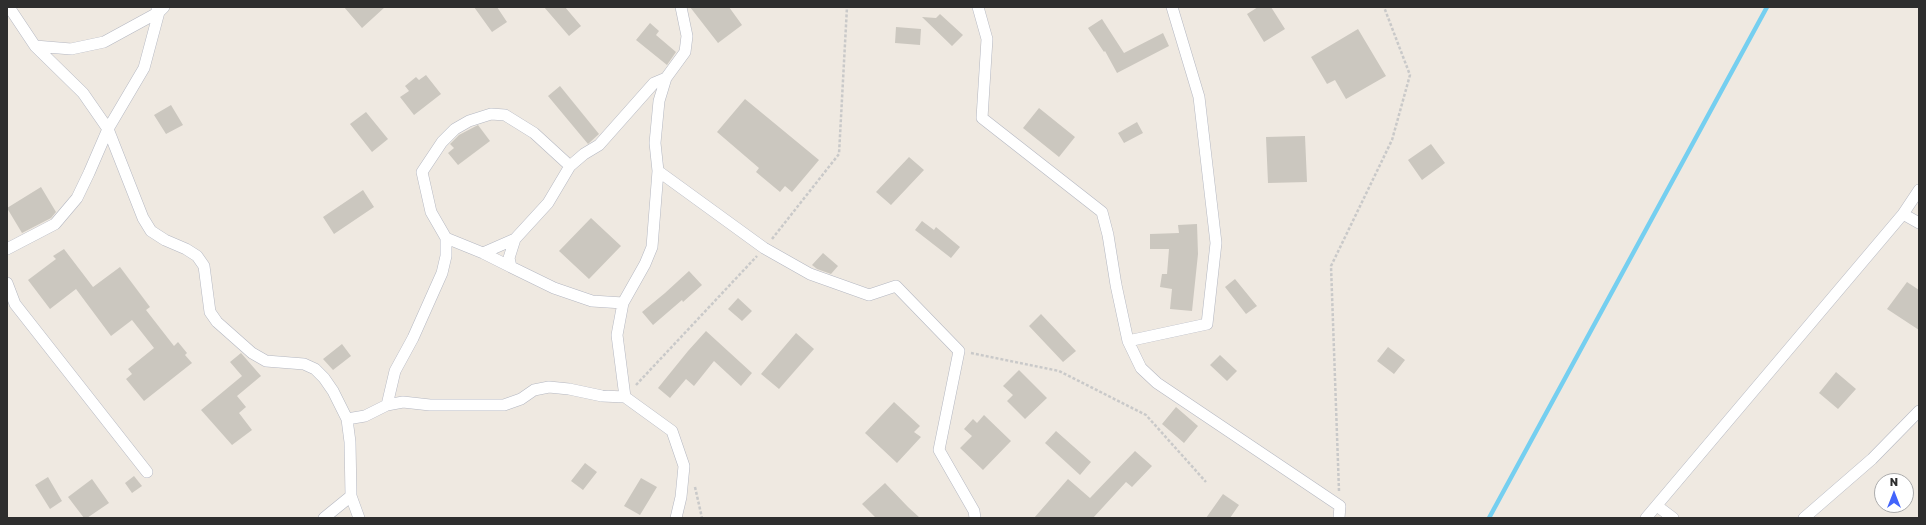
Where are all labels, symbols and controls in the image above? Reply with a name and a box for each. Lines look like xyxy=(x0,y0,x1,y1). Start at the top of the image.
north arrow xyxy=(1874,473,1914,513)
text: N xyxy=(1890,475,1898,488)

